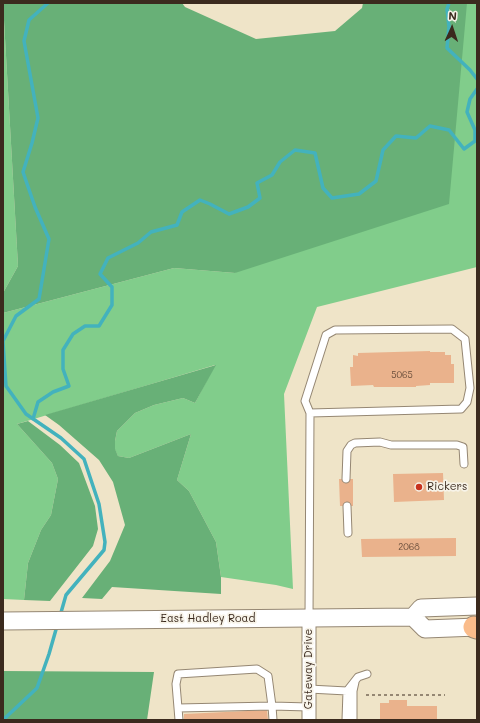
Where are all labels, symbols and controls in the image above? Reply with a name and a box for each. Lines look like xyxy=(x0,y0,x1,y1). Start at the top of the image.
north arrow xyxy=(432,8,472,48)
text: N xyxy=(448,8,457,23)
house number: 5065 xyxy=(391,370,413,380)
place label: Rickers xyxy=(427,480,467,494)
marker: Rickers xyxy=(414,482,424,492)
house number: 2068 xyxy=(398,542,420,552)
street label: East Hadley Road xyxy=(161,612,255,626)
street label: Gateway Drive xyxy=(302,629,316,709)

